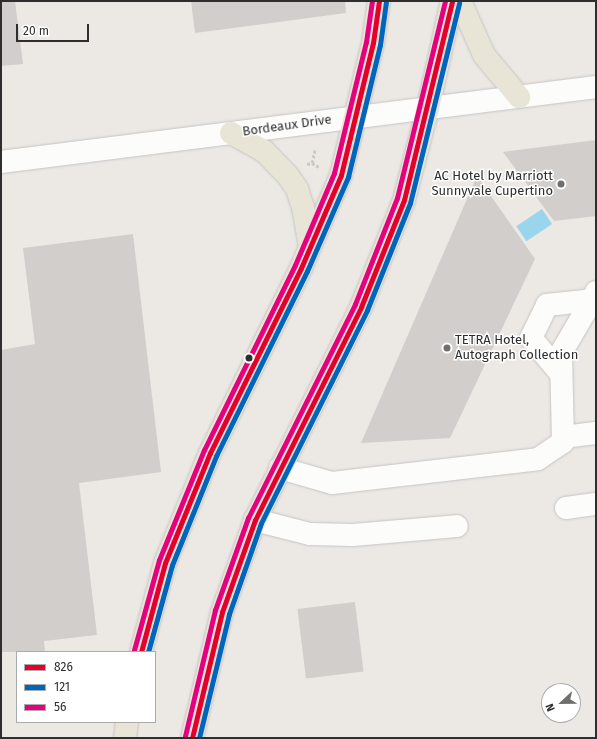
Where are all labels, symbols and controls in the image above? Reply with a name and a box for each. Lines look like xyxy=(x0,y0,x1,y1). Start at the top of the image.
scale bar xyxy=(18,16,91,42)
text: 20 m xyxy=(23,24,49,38)
street label: Bordeaux Drive xyxy=(241,112,333,140)
place label: AC Hotel by Marriott Sunnyvale Cupertino xyxy=(431,169,553,200)
marker: AC Hotel by Marriott Sunnyvale Cupertino xyxy=(556,179,566,189)
place label: TETRA Hotel, Autograph Collection xyxy=(455,333,578,364)
marker: TETRA Hotel, Autograph Collection xyxy=(442,343,452,353)
unlabelled marker xyxy=(244,353,254,363)
legend xyxy=(16,651,156,723)
text: 826 xyxy=(54,660,73,674)
text: 121 xyxy=(54,680,70,694)
north arrow xyxy=(541,683,581,723)
text: 56 xyxy=(54,700,66,714)
text: N xyxy=(543,701,558,713)

